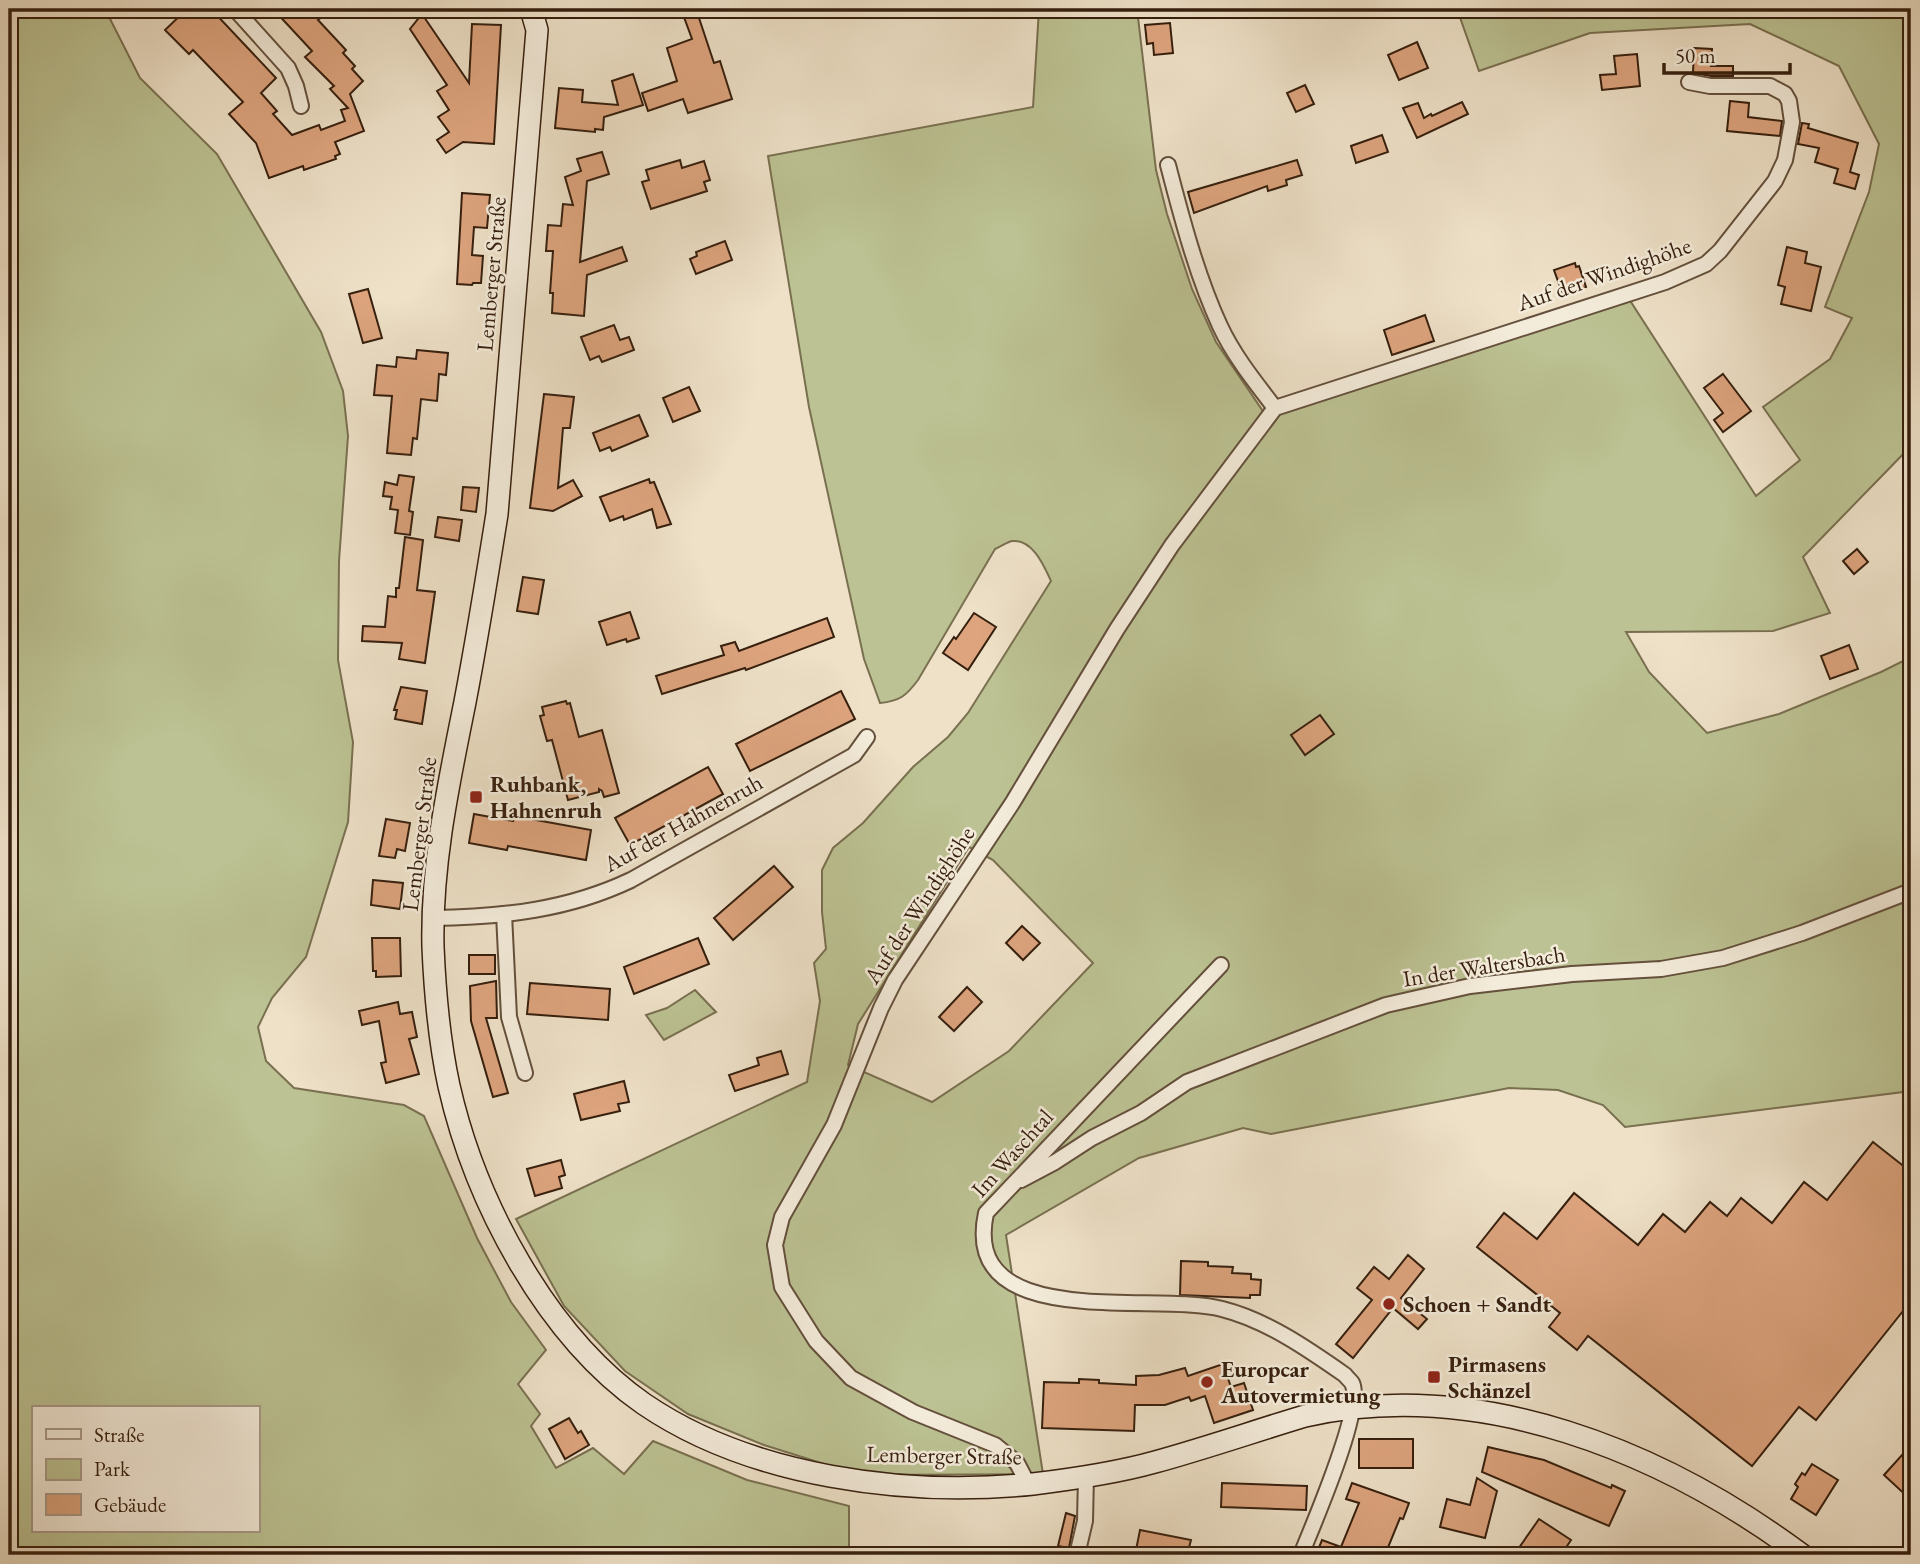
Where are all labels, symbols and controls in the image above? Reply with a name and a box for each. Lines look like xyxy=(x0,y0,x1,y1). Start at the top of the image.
scale bar xyxy=(1664,32,1790,76)
text: 50 m xyxy=(1675,42,1716,69)
street label: Lemberger Straße xyxy=(469,195,513,353)
street label: Auf der Windighöhe xyxy=(1512,230,1695,318)
street label: Lemberger Straße xyxy=(395,755,443,913)
street label: Auf der Hahnenruh xyxy=(597,767,768,880)
place label: Ruhbank, Hahnenruh xyxy=(490,769,602,825)
marker: Ruhbank, Hahnenruh xyxy=(468,789,484,805)
street label: Auf der Windighöhe xyxy=(856,820,981,990)
street label: In der Waltersbach xyxy=(1401,938,1567,994)
street label: Im Waschtal xyxy=(964,1102,1060,1203)
place label: Schoen + Sandt xyxy=(1403,1289,1551,1319)
marker: Schoen + Sandt xyxy=(1381,1296,1397,1312)
place label: Pirmasens Schänzel xyxy=(1448,1349,1546,1405)
place label: Europcar Autovermietung xyxy=(1220,1354,1381,1410)
marker: Pirmasens Schänzel xyxy=(1426,1369,1442,1385)
marker: Europcar Autovermietung xyxy=(1199,1374,1215,1390)
legend xyxy=(32,1406,259,1532)
text: Straße xyxy=(94,1421,145,1448)
street label: Lemberger Straße xyxy=(866,1439,1022,1471)
text: Park xyxy=(94,1455,131,1482)
text: Gebäude xyxy=(94,1491,166,1518)

